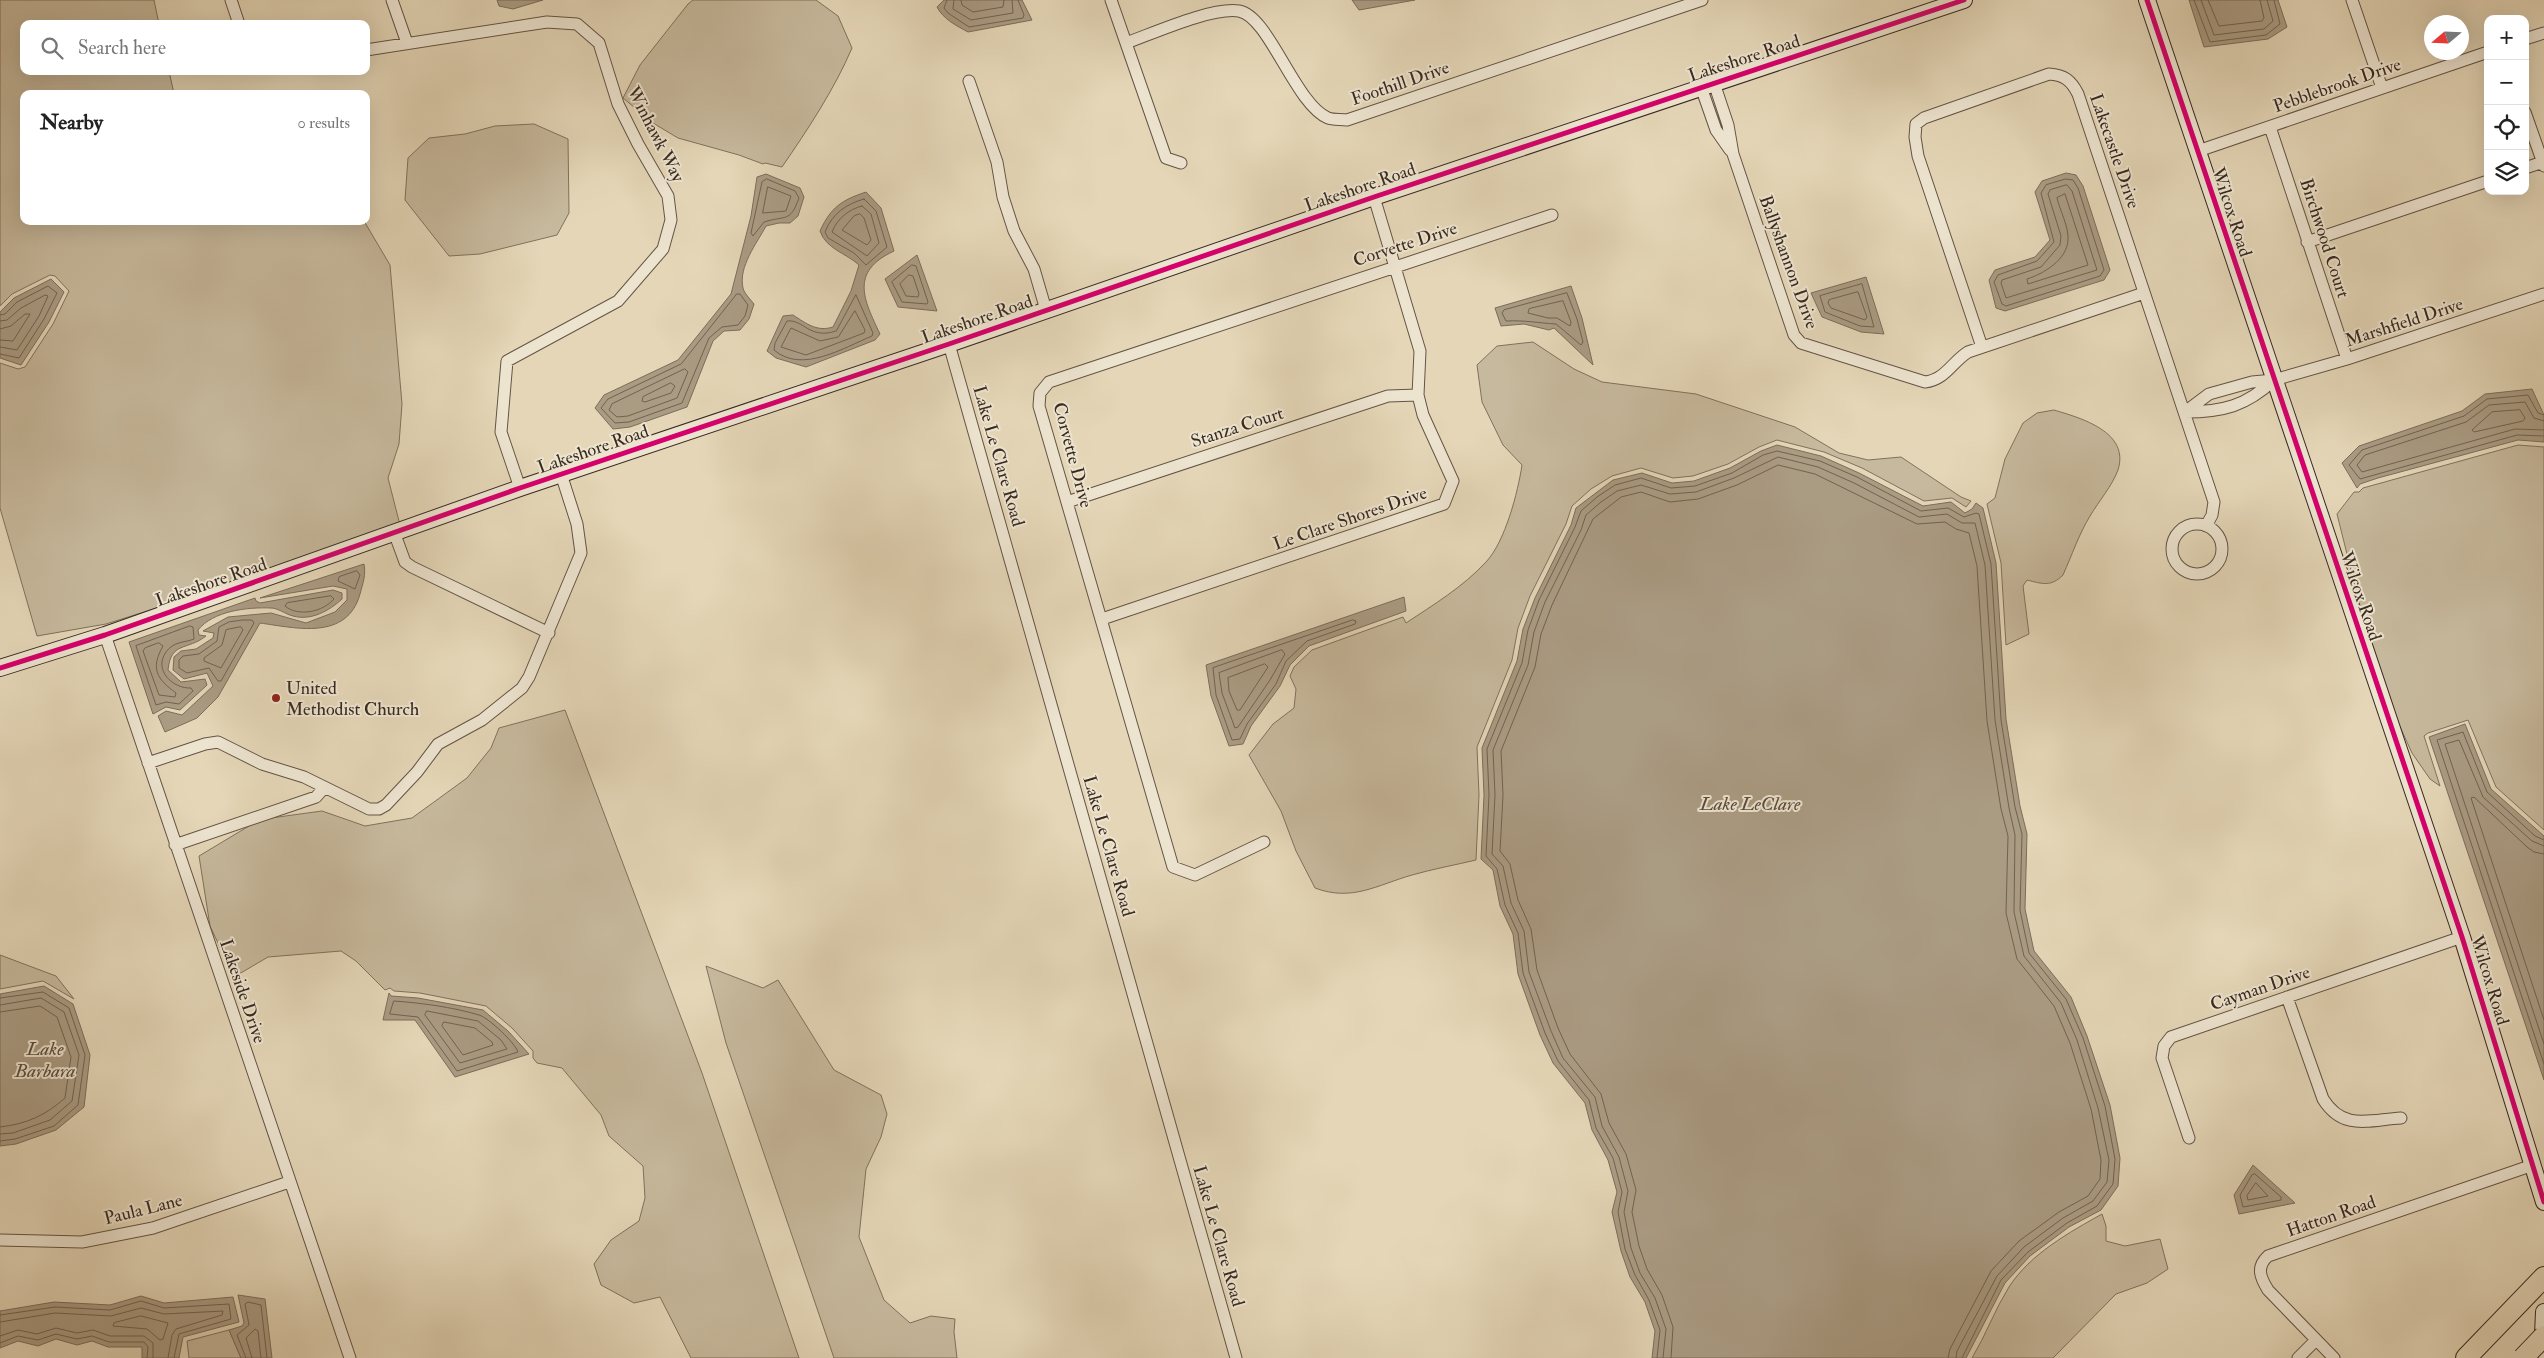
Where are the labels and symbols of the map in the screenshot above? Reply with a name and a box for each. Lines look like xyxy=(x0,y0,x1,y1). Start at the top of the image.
north arrow xyxy=(2424,15,2469,60)
street label: Lakeshore Road xyxy=(1685,30,1803,87)
street label: Pebblebrook Drive xyxy=(2270,53,2404,118)
street label: Foothill Drive xyxy=(1348,56,1453,111)
street label: Winhawk Way xyxy=(621,82,690,187)
street label: Lakecastle Drive xyxy=(2084,91,2145,212)
street label: Lakeshore Road xyxy=(1302,158,1419,217)
street label: Wilcox Road xyxy=(2206,164,2257,260)
street label: Birchwood Court xyxy=(2294,175,2355,301)
street label: Ballyshannon Drive xyxy=(1754,192,1824,333)
street label: Corvette Drive xyxy=(1350,217,1461,272)
street label: Lakeshore Road xyxy=(919,290,1036,349)
street label: Marshfield Drive xyxy=(2342,292,2467,352)
street label: Lake Le Clare Road xyxy=(967,383,1030,529)
street label: Corvette Drive xyxy=(1047,400,1098,511)
street label: Stanza Court xyxy=(1188,402,1287,453)
street label: Lakeshore Road xyxy=(535,420,652,479)
street label: Le Clare Shores Drive xyxy=(1270,481,1430,556)
street label: Wilcox Road xyxy=(2334,548,2387,644)
street label: Lakeshore Road xyxy=(153,553,270,612)
place label: United Methodist Church xyxy=(286,677,420,721)
marker: United Methodist Church xyxy=(270,692,282,704)
street label: Lake Le Clare Road xyxy=(1077,773,1140,919)
water label: Lake LeClare xyxy=(1699,792,1801,816)
street label: Wilcox Road xyxy=(2465,931,2514,1028)
street label: Lakeside Drive xyxy=(214,936,271,1047)
street label: Cayman Drive xyxy=(2207,961,2313,1016)
water label: Lake Barbara xyxy=(14,1037,75,1083)
street label: Lake Le Clare Road xyxy=(1187,1163,1250,1309)
street label: Paula Lane xyxy=(102,1189,185,1230)
street label: Hatton Road xyxy=(2283,1190,2379,1243)

